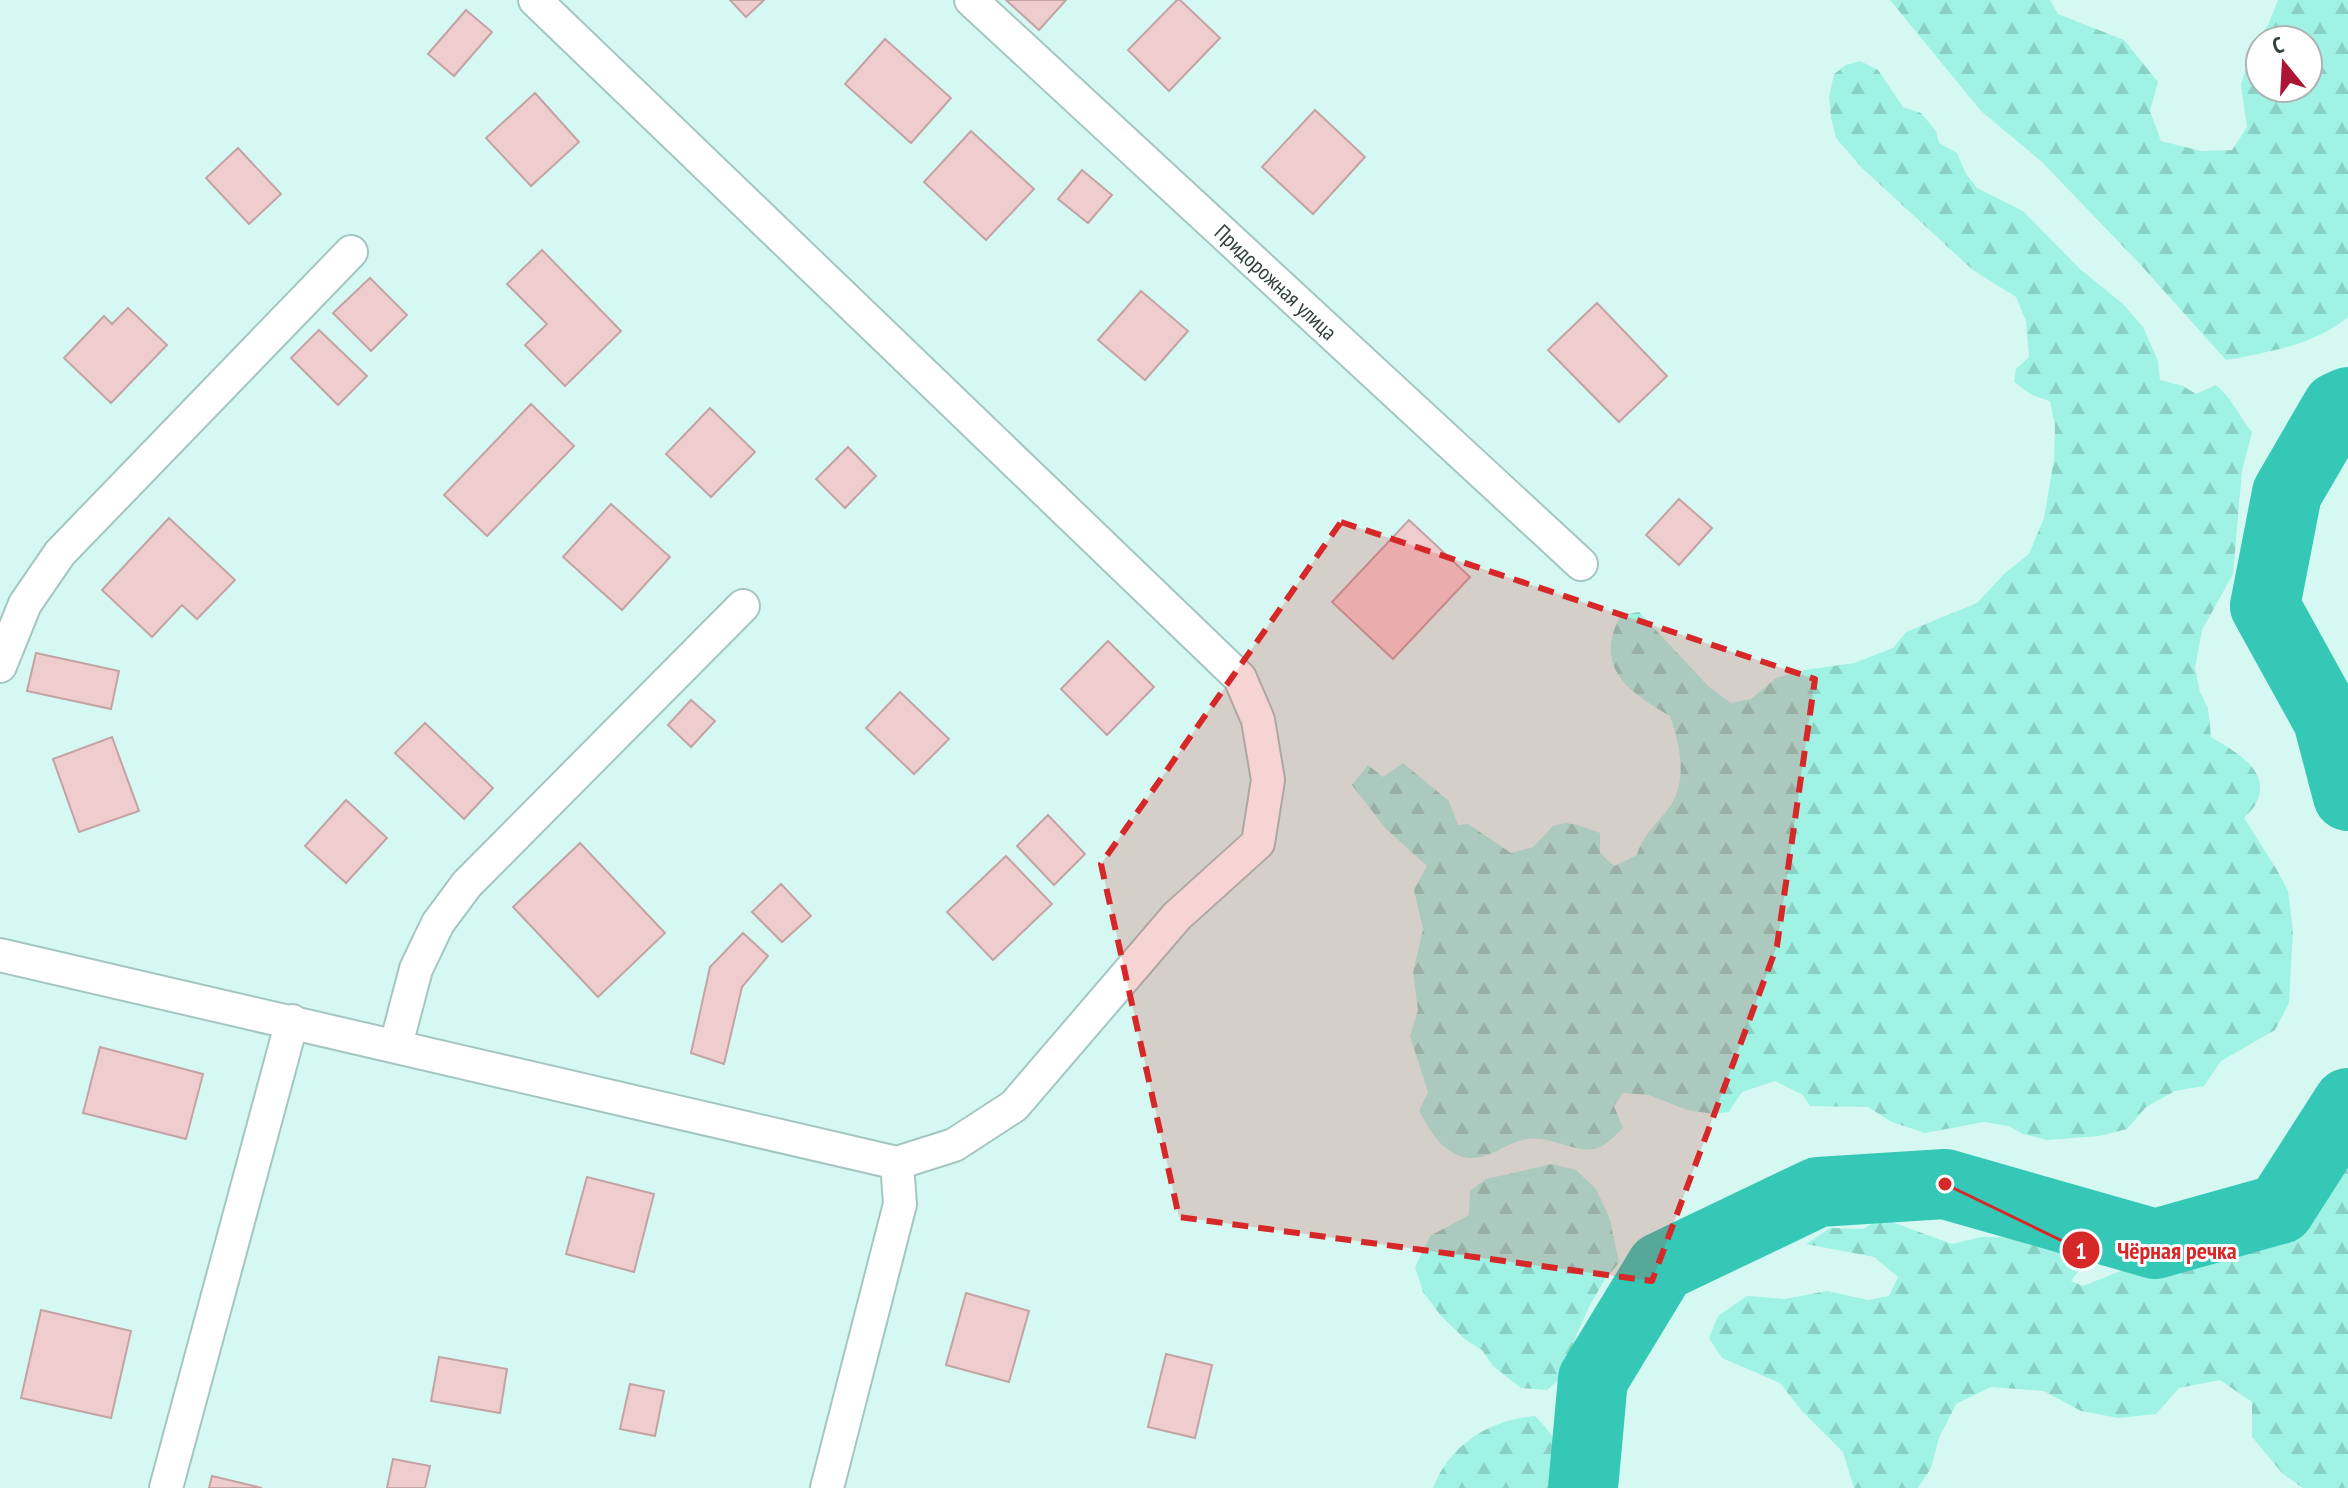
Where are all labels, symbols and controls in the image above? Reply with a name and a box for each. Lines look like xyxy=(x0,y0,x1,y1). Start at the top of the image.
north arrow xyxy=(2244,24,2324,104)
text: С xyxy=(2269,30,2287,60)
street label: Придорожная улица xyxy=(1209,218,1343,346)
callout: Чёрная речка xyxy=(2061,1226,2253,1274)
text: 1 xyxy=(2075,1235,2087,1266)
text: Чёрная речка xyxy=(2117,1235,2237,1266)

